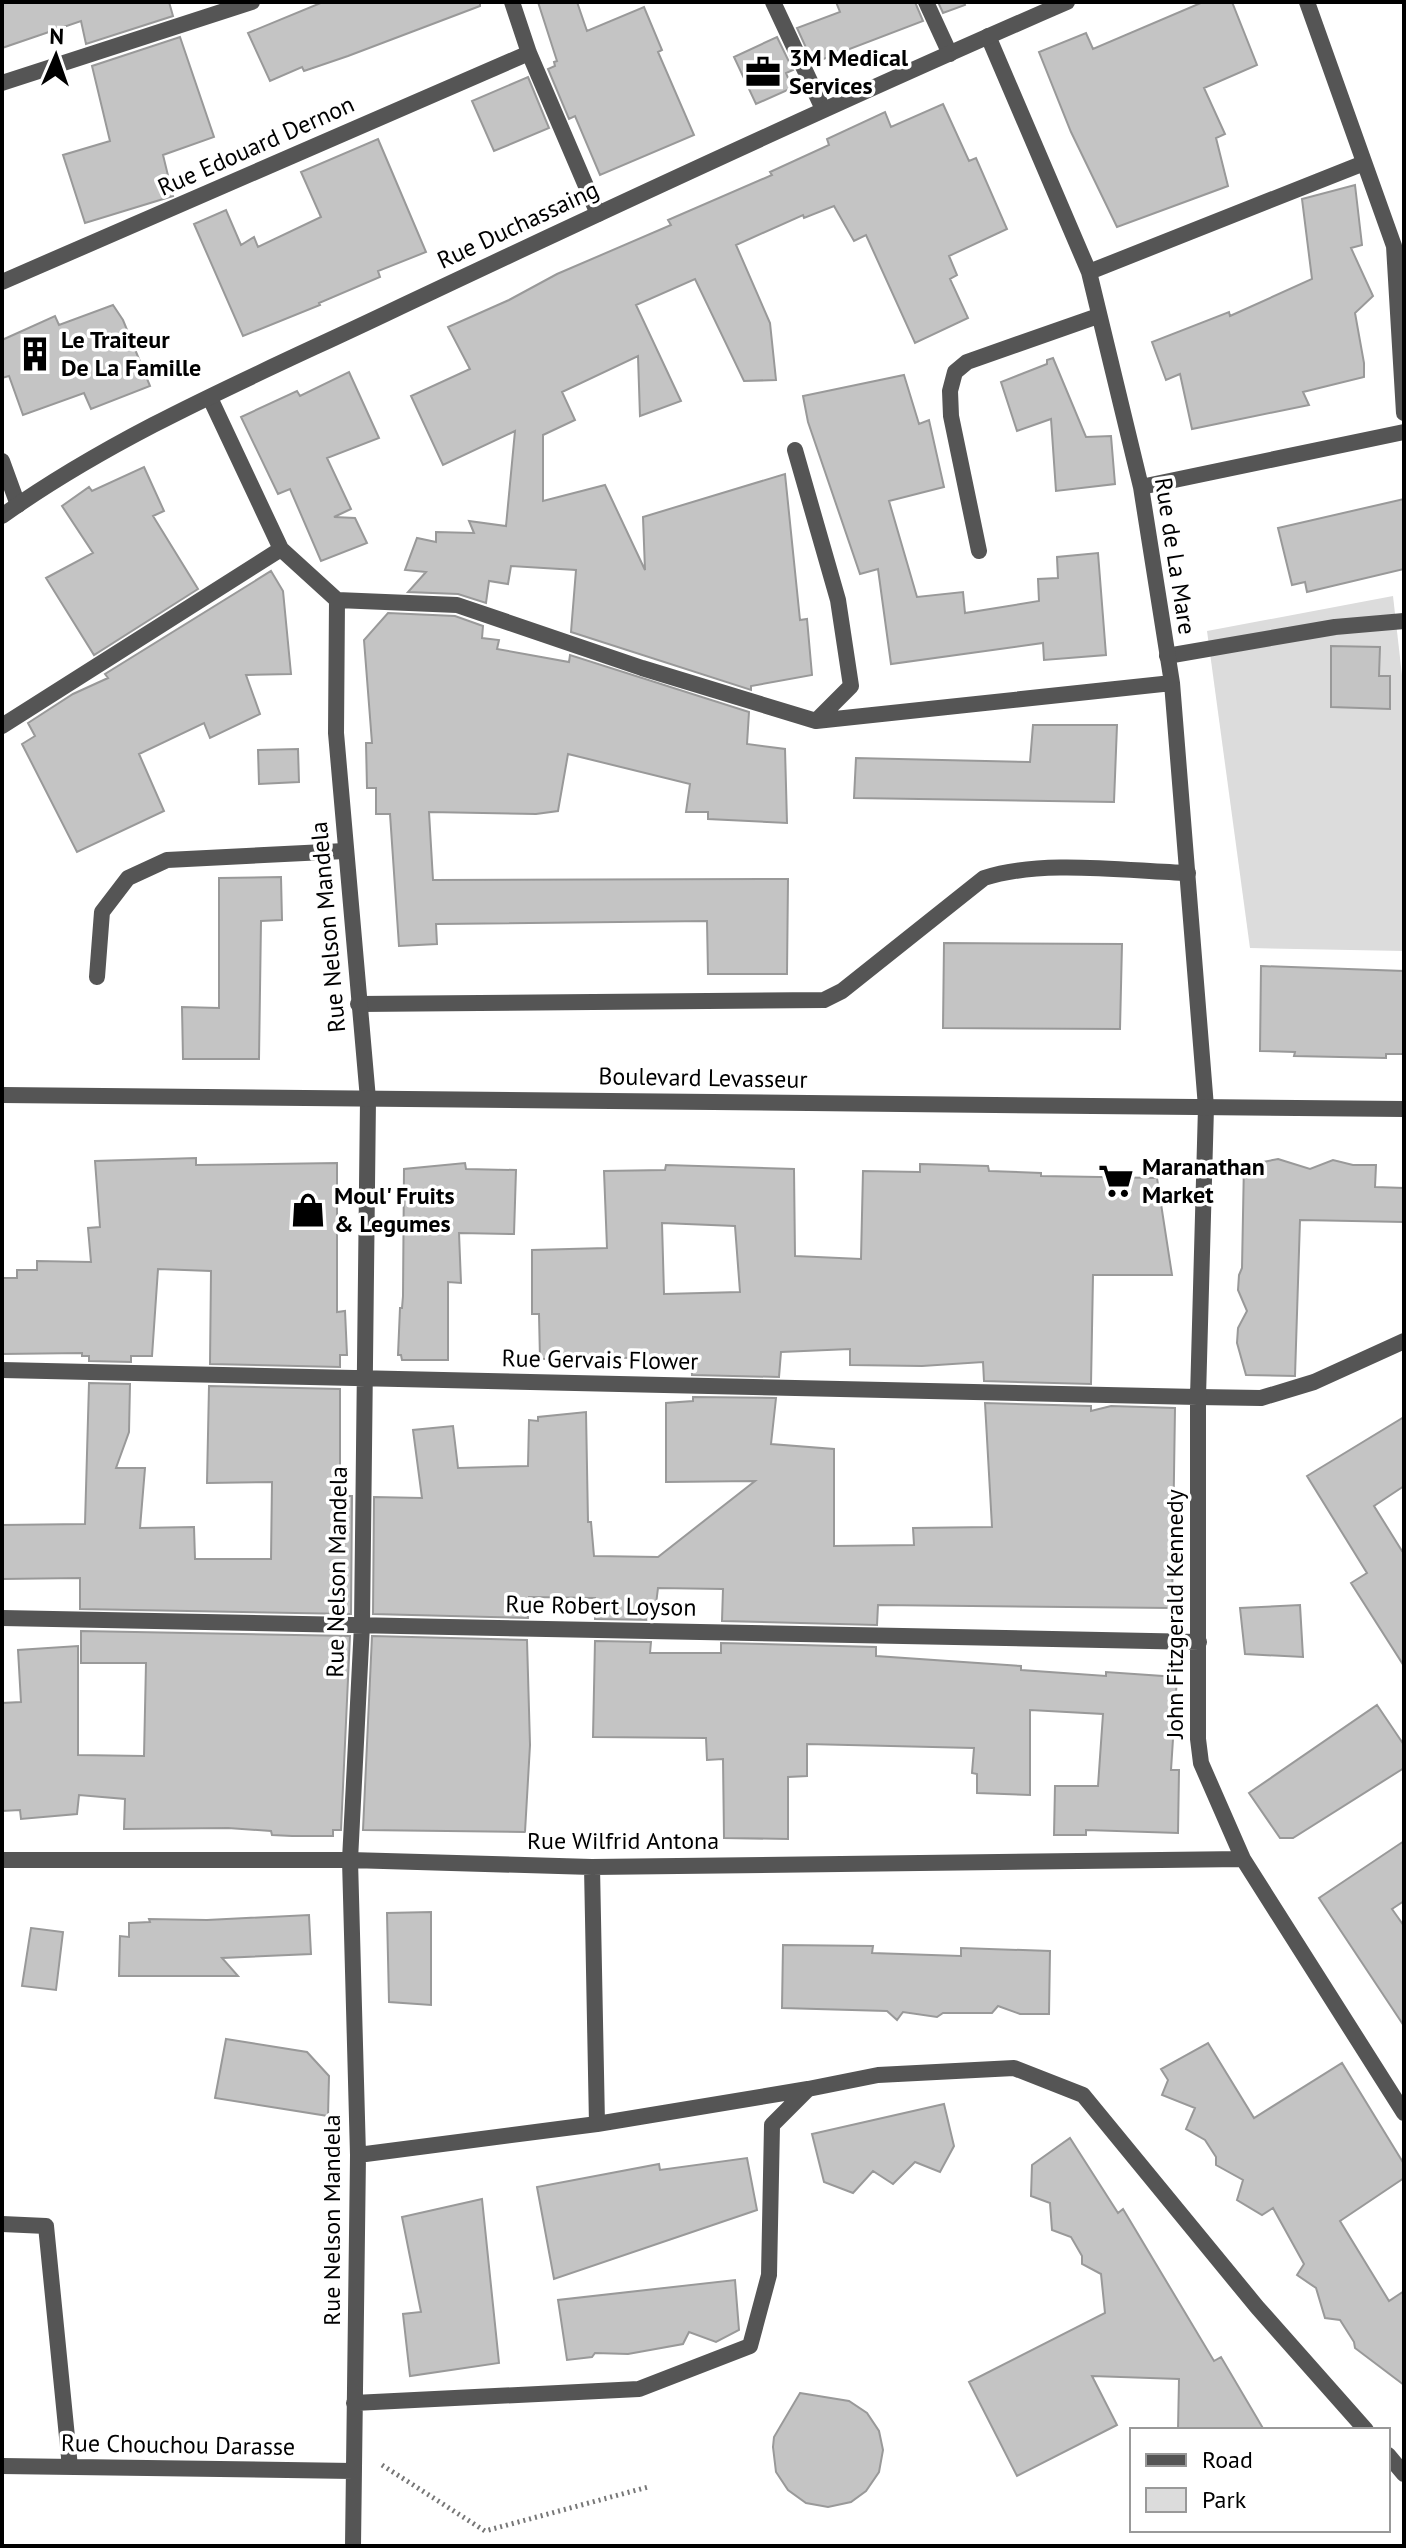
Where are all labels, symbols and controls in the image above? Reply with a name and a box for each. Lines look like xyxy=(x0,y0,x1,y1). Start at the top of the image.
north arrow xyxy=(16,16,96,96)
text: N xyxy=(49,22,64,50)
place label: 3M Medical Services xyxy=(789,42,909,101)
office icon: 3M Medical Services xyxy=(744,53,782,91)
street label: Rue Edouard Dernon xyxy=(153,88,359,203)
street label: Rue Duchassaing xyxy=(432,174,603,275)
place label: Le Traiteur De La Famille xyxy=(61,324,201,383)
building icon: Le Traiteur De La Famille xyxy=(16,335,54,373)
street label: Rue de La Mare xyxy=(1148,475,1203,637)
street label: Rue Nelson Mandela xyxy=(303,820,352,1034)
street label: Boulevard Levasseur xyxy=(598,1060,808,1095)
place label: Maranathan Market xyxy=(1142,1151,1265,1210)
supermarket icon: Maranathan Market xyxy=(1097,1162,1135,1200)
place label: Moul' Fruits & Legumes xyxy=(334,1180,455,1239)
shop icon: Moul' Fruits & Legumes xyxy=(289,1191,327,1229)
street label: Rue Gervais Flower xyxy=(501,1342,699,1377)
street label: Rue Nelson Mandela xyxy=(319,1466,354,1678)
street label: John Fitzgerald Kennedy xyxy=(1159,1489,1190,1740)
street label: Rue Robert Loyson xyxy=(505,1588,697,1623)
street label: Rue Wilfrid Antona xyxy=(527,1825,719,1856)
street label: Rue Nelson Mandela xyxy=(316,2114,347,2326)
street label: Rue Chouchou Darasse xyxy=(61,2427,295,2462)
legend xyxy=(1130,2428,1390,2532)
text: Road xyxy=(1202,2444,1253,2475)
text: Park xyxy=(1202,2484,1247,2515)

